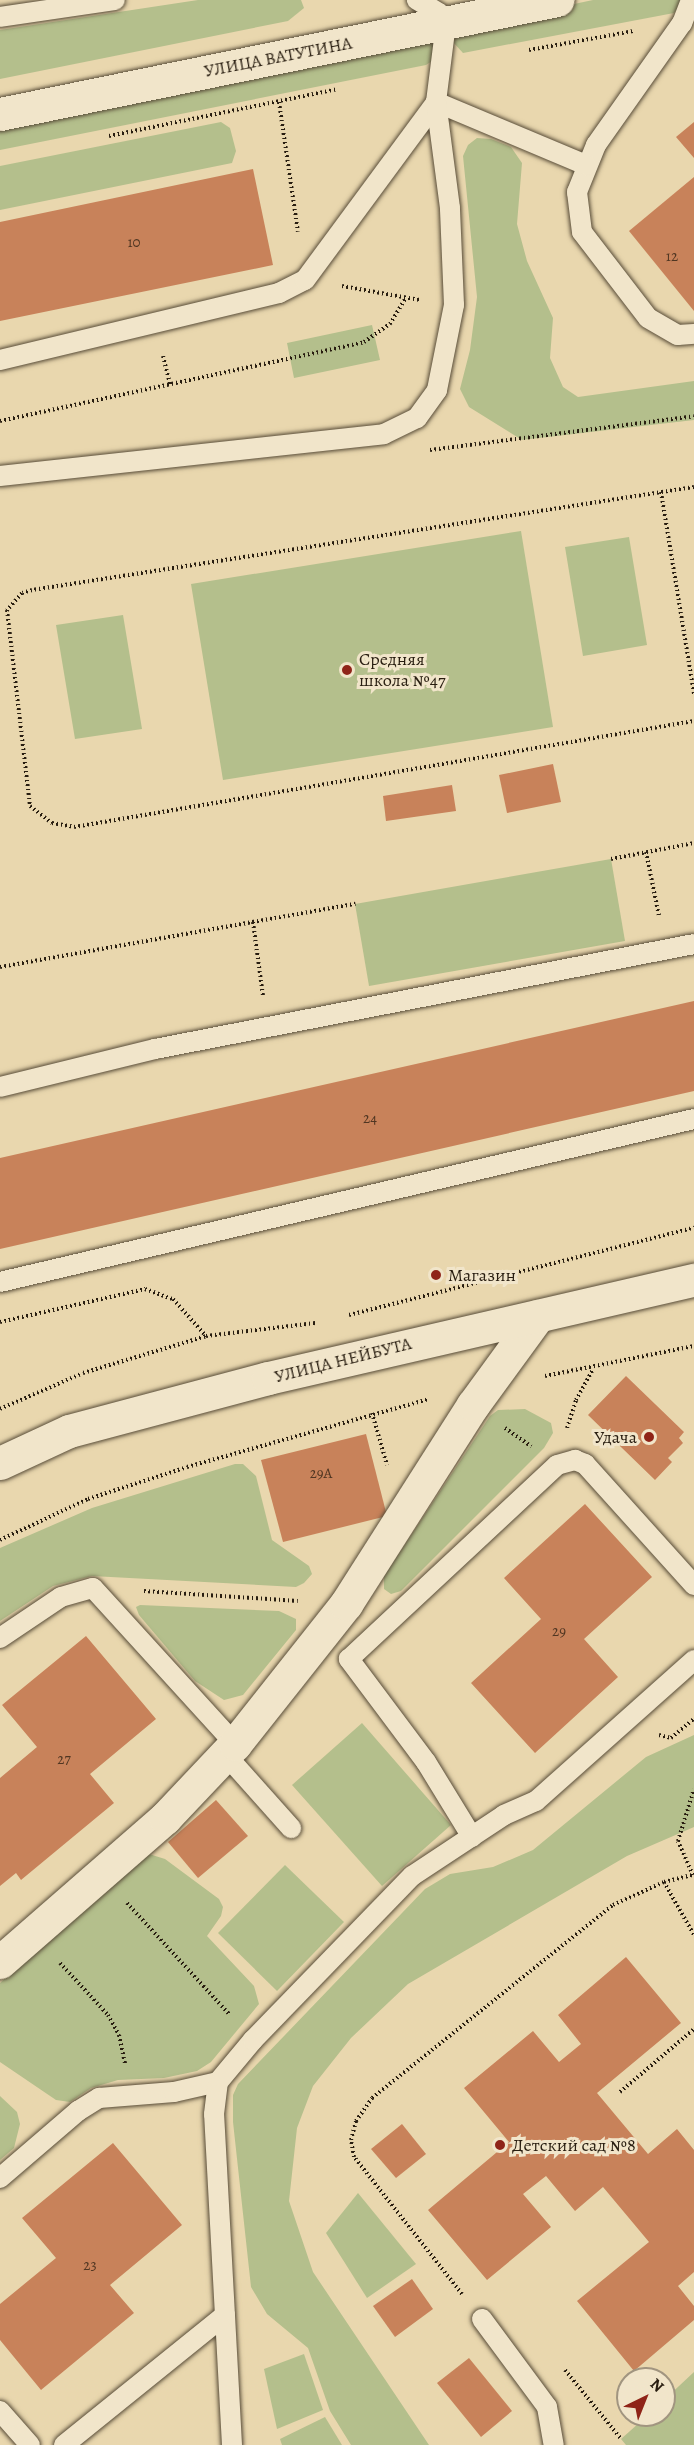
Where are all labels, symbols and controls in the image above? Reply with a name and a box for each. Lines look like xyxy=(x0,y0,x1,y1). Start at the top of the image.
street label: УЛИЦА ВАТУТИНА xyxy=(202,32,354,82)
house number: 10 xyxy=(127,234,141,252)
house number: 12 xyxy=(666,248,678,266)
place label: Средняя школа №47 xyxy=(359,649,445,692)
marker: Средняя школа №47 xyxy=(340,663,354,677)
house number: 24 xyxy=(363,1110,377,1128)
place label: Магазин xyxy=(448,1264,516,1286)
marker: Магазин xyxy=(429,1268,443,1282)
street label: УЛИЦА НЕЙБУТА xyxy=(272,1333,414,1387)
place label: Удача xyxy=(594,1426,637,1448)
marker: Удача xyxy=(642,1430,656,1444)
house number: 29А xyxy=(310,1465,332,1483)
house number: 29 xyxy=(552,1623,566,1641)
house number: 27 xyxy=(57,1751,71,1769)
place label: Детский сад №8 xyxy=(512,2134,636,2156)
marker: Детский сад №8 xyxy=(493,2138,507,2152)
house number: 23 xyxy=(83,2257,97,2275)
north arrow xyxy=(616,2367,676,2427)
text: N xyxy=(645,2373,669,2397)

